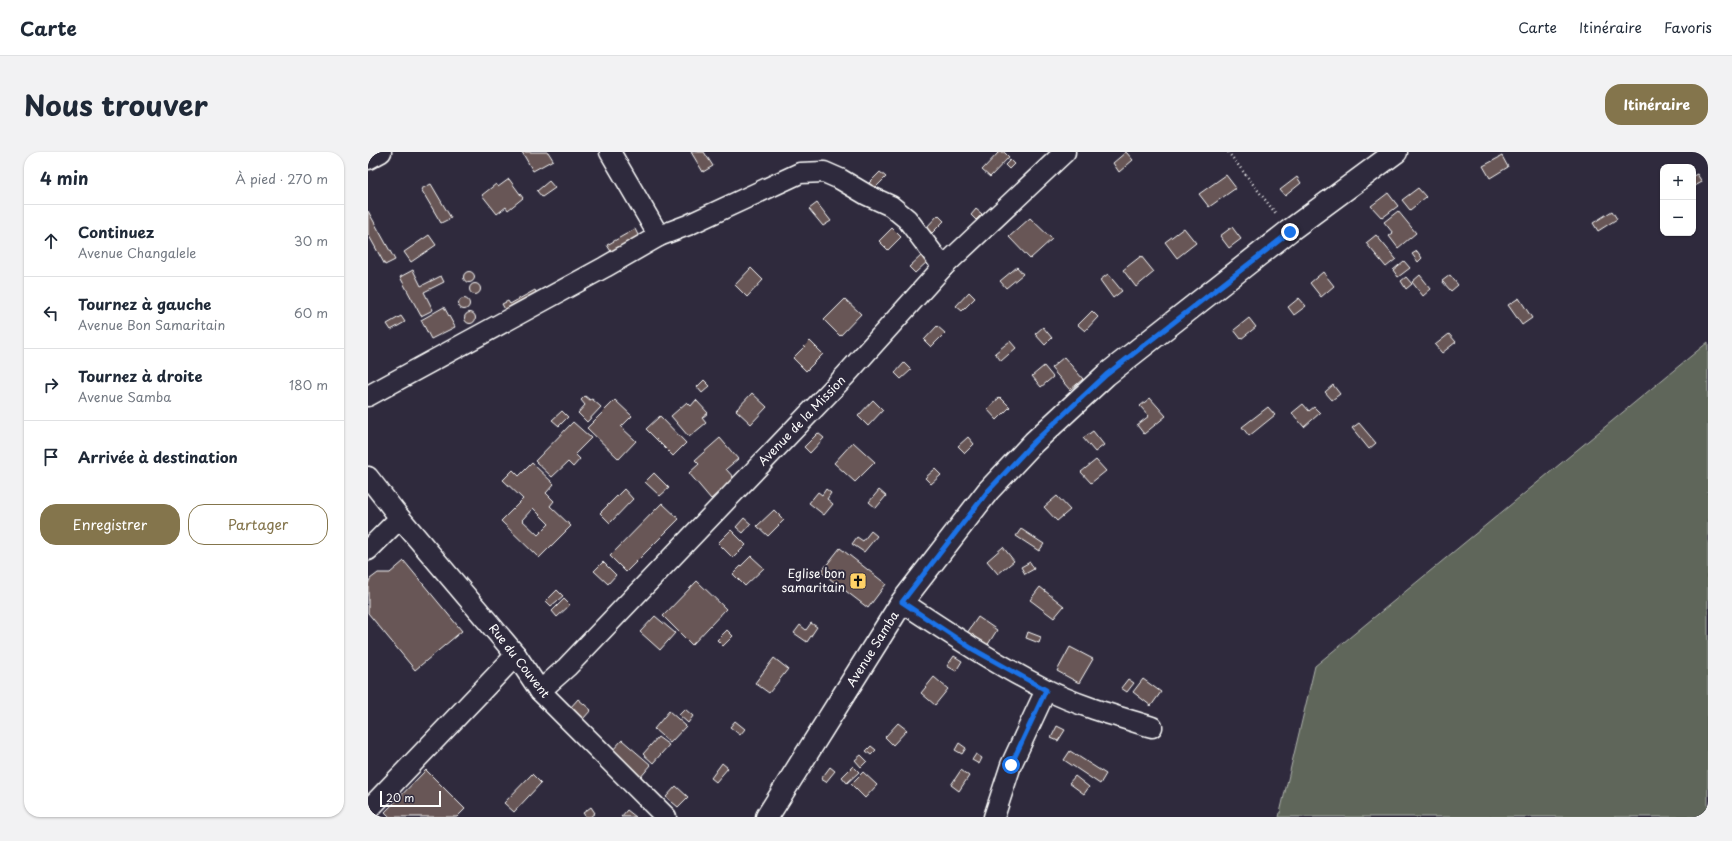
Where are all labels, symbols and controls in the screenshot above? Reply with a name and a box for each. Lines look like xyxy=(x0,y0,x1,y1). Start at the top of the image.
text: Carte xyxy=(20,14,77,42)
text: Carte xyxy=(1518,17,1557,38)
text: Itinéraire xyxy=(1579,17,1642,38)
text: Favoris xyxy=(1664,17,1712,38)
text: Nous trouver xyxy=(24,83,208,126)
button: Itinéraire xyxy=(1605,84,1708,125)
map controls xyxy=(1660,164,1696,236)
button: + xyxy=(1660,164,1696,200)
text: 4 min xyxy=(40,165,88,191)
text: À pied · 270 m xyxy=(235,169,328,188)
button: − xyxy=(1660,200,1696,236)
text: Continuez xyxy=(78,220,154,243)
route end xyxy=(1281,223,1299,241)
icon: ahead xyxy=(40,230,62,252)
text: 30 m xyxy=(294,231,328,250)
text: Avenue Changalele xyxy=(78,243,196,262)
text: Tournez à gauche xyxy=(78,292,212,315)
icon: left xyxy=(40,302,62,324)
text: 60 m xyxy=(294,303,328,322)
text: Avenue Bon Samaritain xyxy=(78,315,225,334)
text: Tournez à droite xyxy=(78,364,203,387)
street label: Avenue de la Mission xyxy=(753,371,849,469)
icon: right xyxy=(40,374,62,396)
text: 180 m xyxy=(289,375,328,394)
text: Avenue Samba xyxy=(78,387,171,406)
text: Arrivée à destination xyxy=(78,445,238,468)
icon: arrive xyxy=(40,446,62,468)
button: Enregistrer xyxy=(40,504,180,545)
button: Partager xyxy=(188,504,328,545)
place label: Eglise bon samaritain xyxy=(782,564,845,596)
church icon: Eglise bon samaritain xyxy=(848,571,868,591)
street label: Avenue Samba xyxy=(842,607,903,690)
street label: Rue du Couvent xyxy=(485,620,555,701)
route start xyxy=(1002,756,1020,774)
scale bar xyxy=(380,789,441,808)
text: 20 m xyxy=(386,789,414,806)

